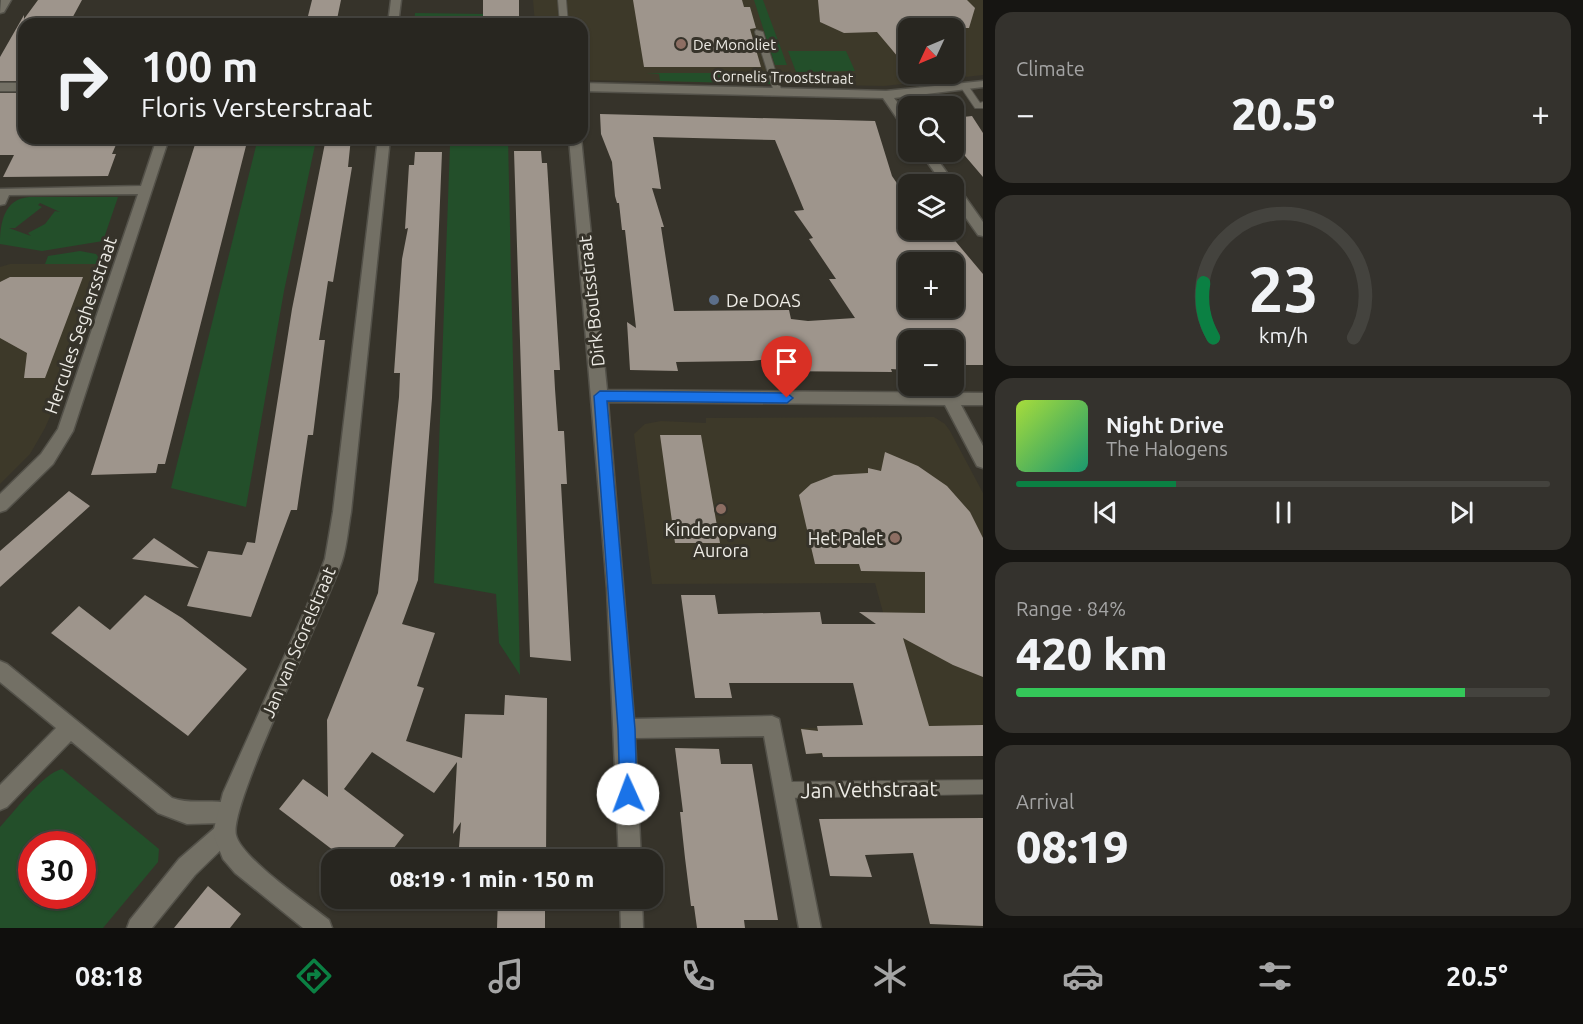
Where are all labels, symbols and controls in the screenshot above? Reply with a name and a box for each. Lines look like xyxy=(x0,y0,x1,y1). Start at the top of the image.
north arrow xyxy=(898,18,964,84)
map controls xyxy=(898,18,964,396)
place label: De Monoliet xyxy=(693,36,776,53)
marker: De Monoliet xyxy=(674,37,688,51)
icon: right xyxy=(42,42,120,120)
text: 100 m xyxy=(141,43,258,90)
text: Climate xyxy=(1016,57,1085,80)
street label: Cornelis Trooststraat xyxy=(712,67,854,87)
text: 20.5° xyxy=(1231,88,1335,139)
text: Floris Versterstraat xyxy=(141,92,372,122)
text: − xyxy=(1016,95,1035,132)
text: + xyxy=(1531,95,1550,132)
button: search xyxy=(898,96,964,162)
button: layers xyxy=(898,174,964,240)
street label: Hercules Seghersstraat xyxy=(40,234,120,416)
street label: Dirk Boutsstraat xyxy=(574,235,608,367)
button: + xyxy=(898,252,964,318)
text: 23 xyxy=(1248,254,1318,324)
place label: De DOAS xyxy=(726,290,801,310)
marker: De DOAS xyxy=(707,293,721,307)
text: km/h xyxy=(1258,323,1308,347)
button: − xyxy=(898,330,964,396)
pin xyxy=(761,336,812,398)
icon: arrive xyxy=(770,345,803,378)
text: Night Drive xyxy=(1106,412,1224,437)
text: The Halogens xyxy=(1106,437,1228,460)
icon: previous xyxy=(1089,496,1122,529)
icon: pause xyxy=(1267,496,1300,529)
icon: next xyxy=(1445,496,1478,529)
marker: Kinderopvang Aurora xyxy=(714,502,728,516)
place label: Kinderopvang Aurora xyxy=(665,519,777,560)
place label: Het Palet xyxy=(808,528,883,548)
marker: Het Palet xyxy=(888,531,902,545)
street label: Jan van Scorelstraat xyxy=(257,564,339,720)
text: Range · 84% xyxy=(1016,597,1126,620)
text: 420 km xyxy=(1016,628,1168,679)
position arrow xyxy=(596,762,660,826)
street label: Jan Vethstraat xyxy=(800,776,938,802)
text: Arrival xyxy=(1016,790,1074,813)
text: 08:19 xyxy=(1016,821,1129,872)
speed limit sign: 30 xyxy=(18,831,96,909)
text: 08:19 · 1 min · 150 m xyxy=(390,866,594,891)
icon: directions xyxy=(293,955,335,997)
icon: music xyxy=(485,955,527,997)
icon: phone xyxy=(677,955,719,997)
icon: climate xyxy=(869,955,911,997)
icon: car xyxy=(1062,955,1104,997)
icon: filters xyxy=(1254,955,1296,997)
text: 08:18 xyxy=(75,961,143,991)
text: 20.5° xyxy=(1446,961,1508,991)

